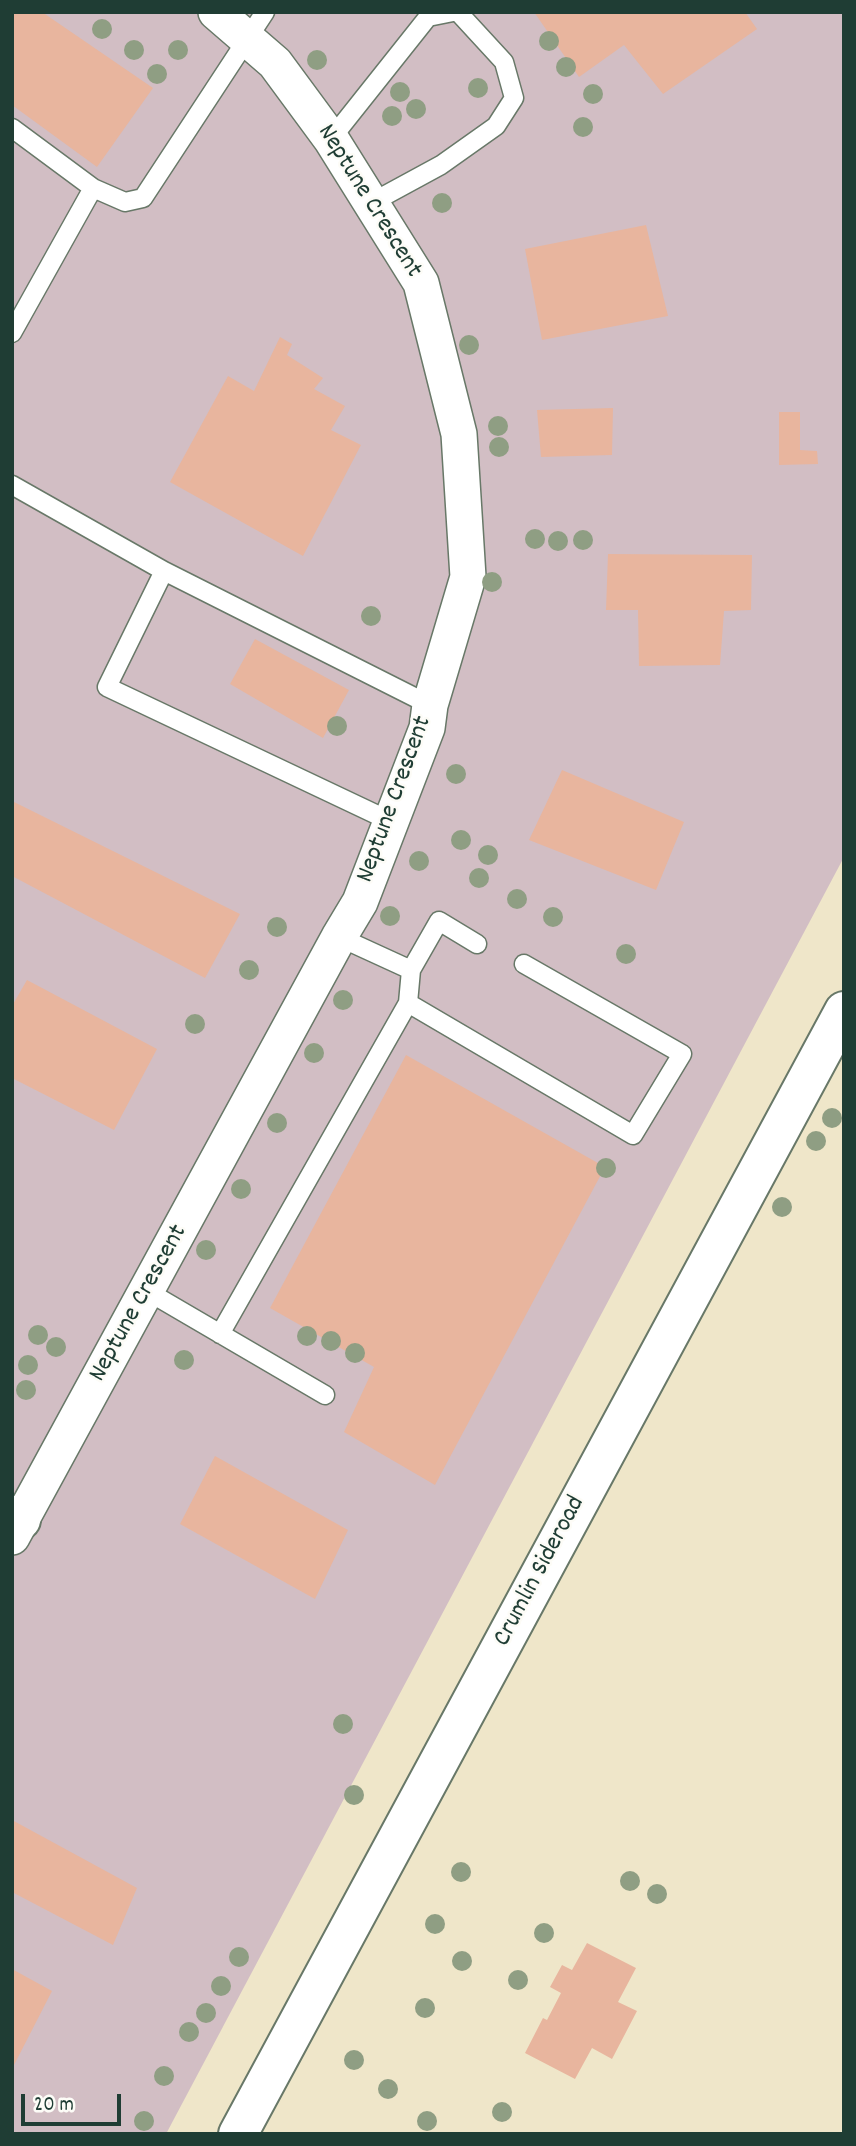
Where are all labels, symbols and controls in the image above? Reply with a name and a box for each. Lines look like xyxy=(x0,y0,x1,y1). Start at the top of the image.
street label: Neptune Crescent xyxy=(308,120,428,284)
street label: Neptune Crescent xyxy=(351,713,441,887)
street label: Neptune Crescent xyxy=(84,1220,196,1388)
street label: Crumlin Sideroad xyxy=(488,1491,594,1653)
scale bar xyxy=(24,2080,124,2124)
text: 20 m xyxy=(34,2091,74,2121)

